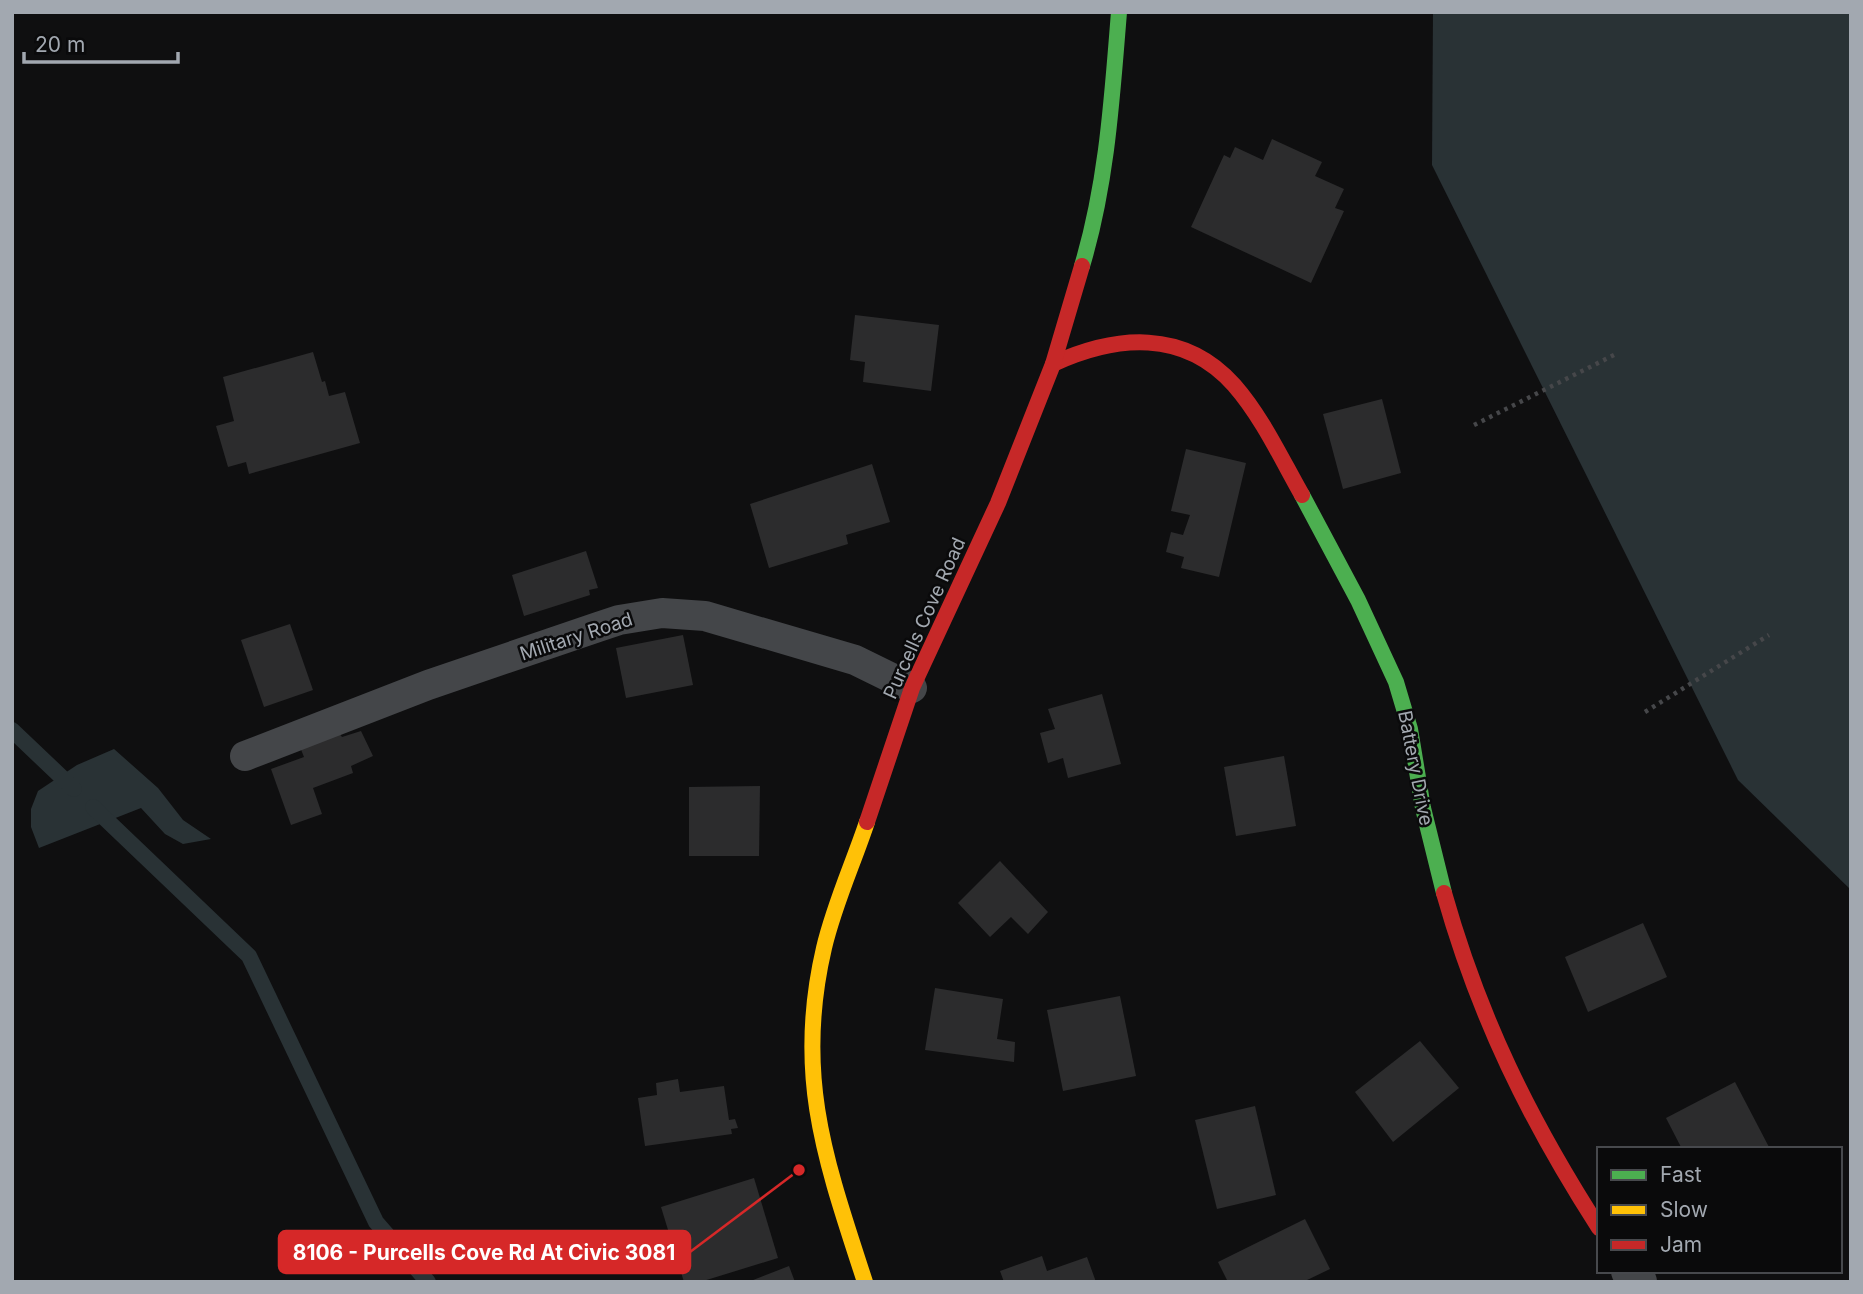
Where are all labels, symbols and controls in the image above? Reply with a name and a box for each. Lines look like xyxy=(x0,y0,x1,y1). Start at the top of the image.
scale bar xyxy=(24,21,178,65)
text: 20 m xyxy=(35,32,85,57)
street label: Purcells Cove Road xyxy=(879,534,970,702)
street label: Military Road xyxy=(517,607,635,666)
street label: Battery Drive xyxy=(1393,709,1438,828)
legend xyxy=(1597,1147,1842,1273)
text: Fast xyxy=(1660,1162,1702,1187)
text: Slow xyxy=(1660,1197,1708,1222)
callout: 8106 - Purcells Cove Rd At Civic 3081 xyxy=(279,1231,690,1273)
text: Jam xyxy=(1660,1232,1702,1257)
text: 8106 - Purcells Cove Rd At Civic 3081 xyxy=(293,1240,675,1265)

